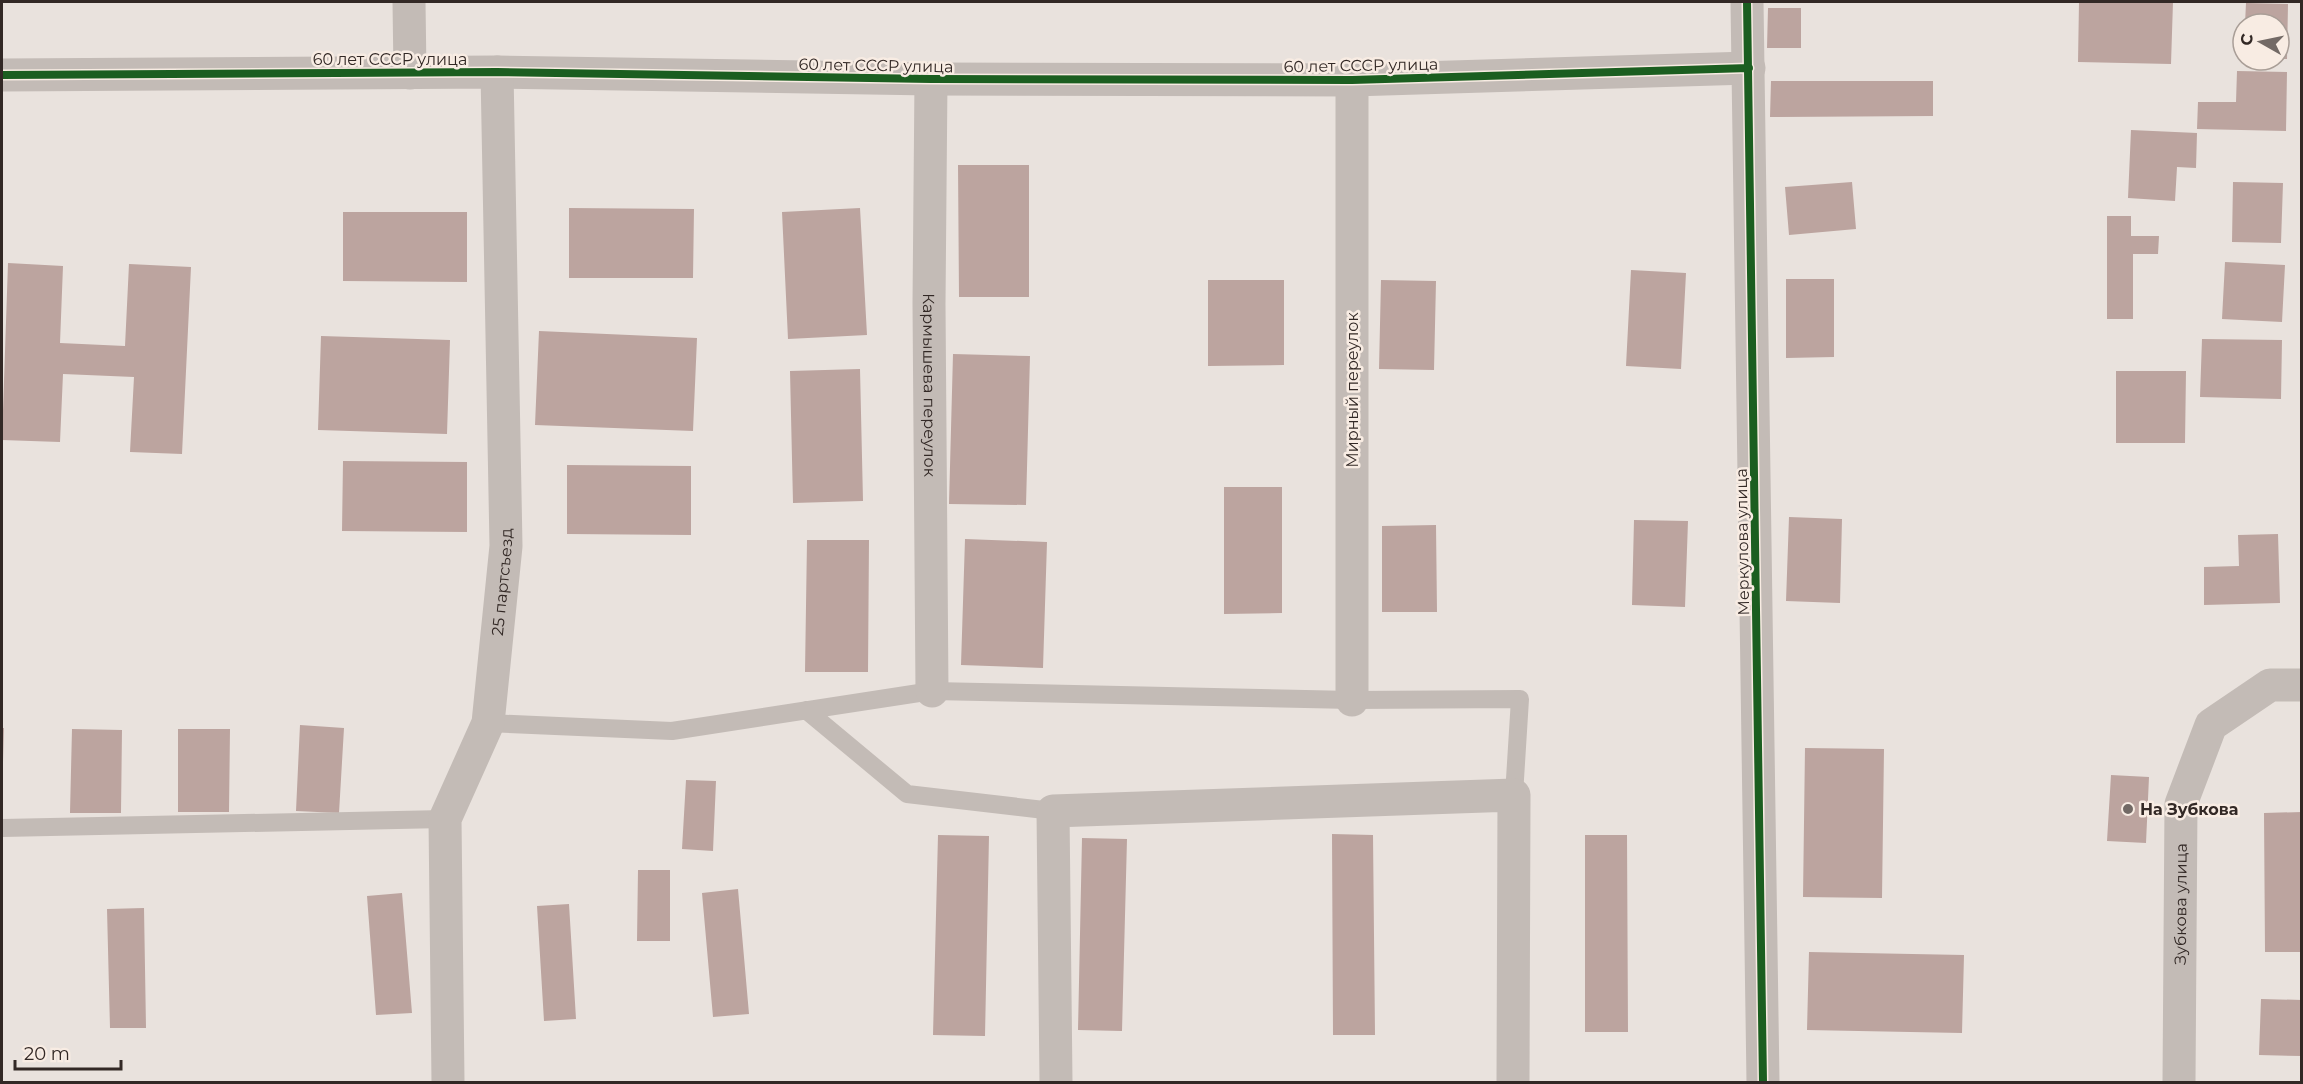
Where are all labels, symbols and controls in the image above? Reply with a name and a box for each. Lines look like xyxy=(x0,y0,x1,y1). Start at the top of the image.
north arrow xyxy=(2231,12,2291,72)
text: С xyxy=(2236,32,2257,47)
street label: 60 лет СССР улица xyxy=(313,50,467,69)
street label: 60 лет СССР улица xyxy=(799,55,953,76)
street label: 60 лет СССР улица xyxy=(1284,55,1438,76)
street label: Кармышева переулок xyxy=(919,293,939,478)
street label: Мирный переулок xyxy=(1343,312,1362,468)
street label: Меркулова улица xyxy=(1732,468,1753,616)
street label: 25 партсъезд xyxy=(488,528,516,637)
place label: На Зубкова xyxy=(2140,800,2238,819)
marker: На Зубкова xyxy=(2121,802,2135,816)
street label: Зубкова улица xyxy=(2171,843,2191,965)
scale bar xyxy=(15,1033,122,1071)
text: 20 m xyxy=(24,1043,70,1065)

